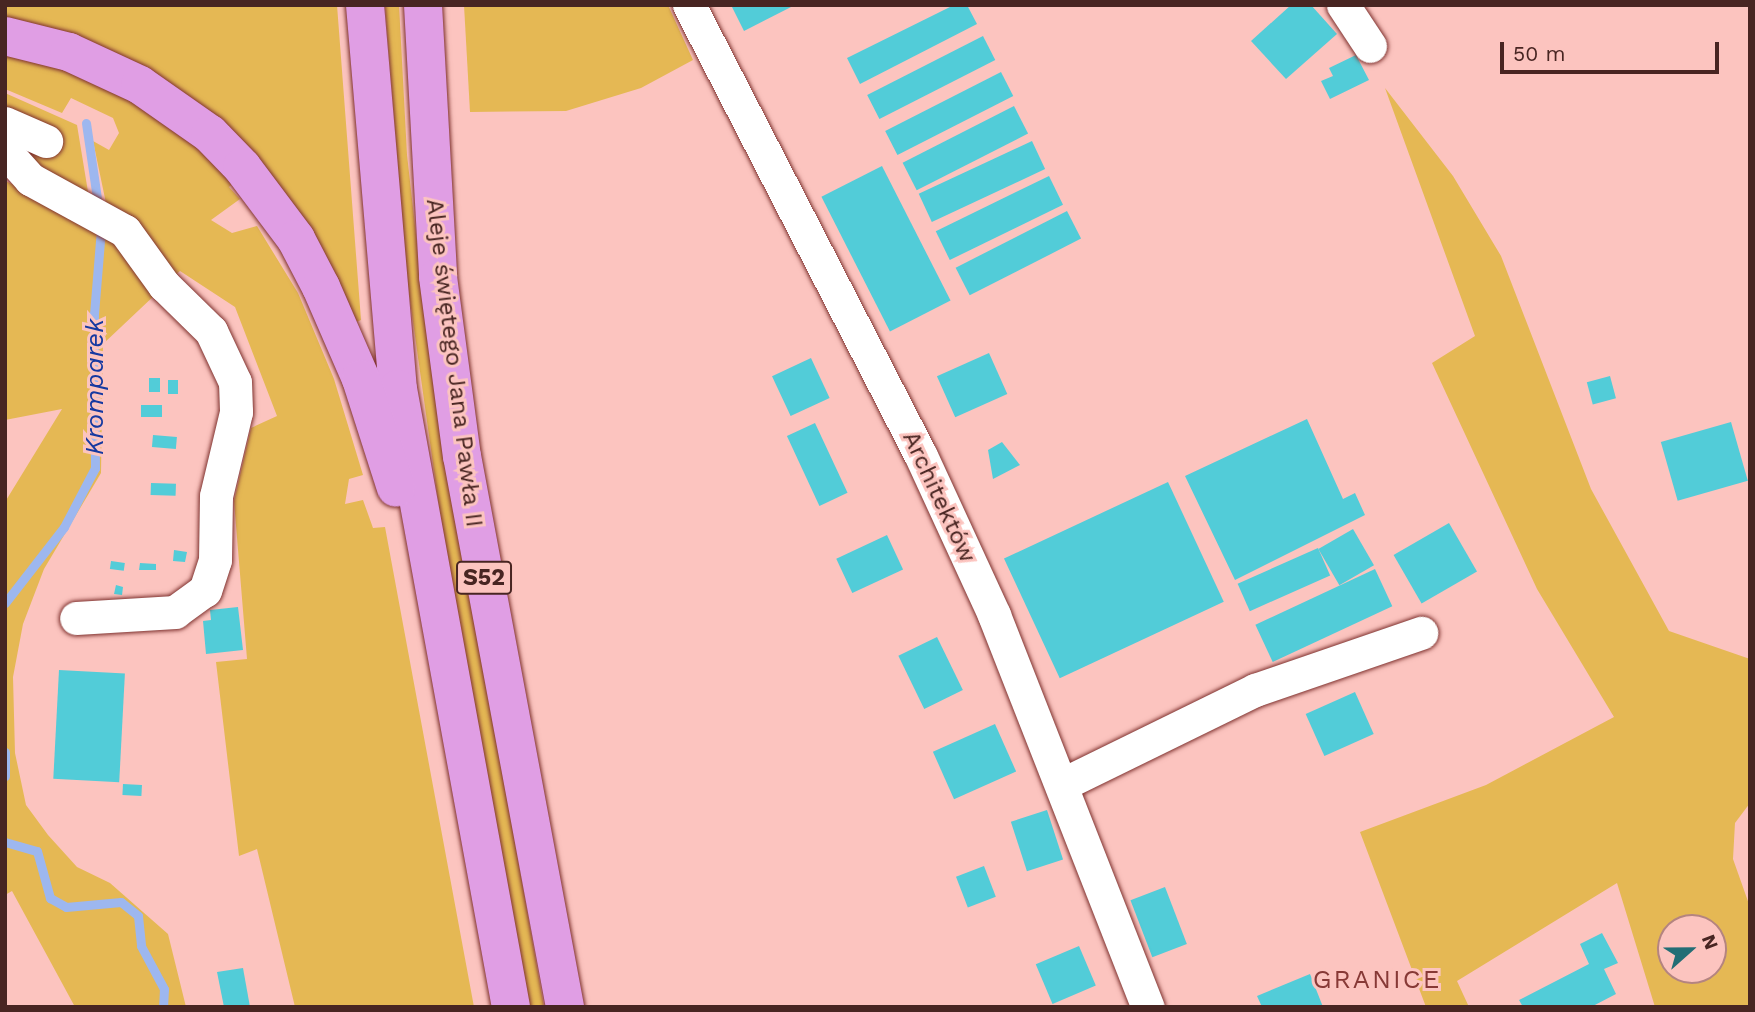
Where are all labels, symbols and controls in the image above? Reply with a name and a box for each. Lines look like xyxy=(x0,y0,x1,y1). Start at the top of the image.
scale bar xyxy=(1503,28,1722,72)
text: 50 m xyxy=(1513,41,1565,66)
street label: Aleje świętego Jana Pawła II xyxy=(419,196,489,530)
water label: Kromparek xyxy=(79,319,111,455)
street label: Architektów xyxy=(896,427,982,567)
road number: S52 xyxy=(456,558,512,598)
north arrow xyxy=(1657,914,1727,984)
text: N xyxy=(1697,931,1723,953)
district label: GRANICE xyxy=(1314,964,1440,996)

